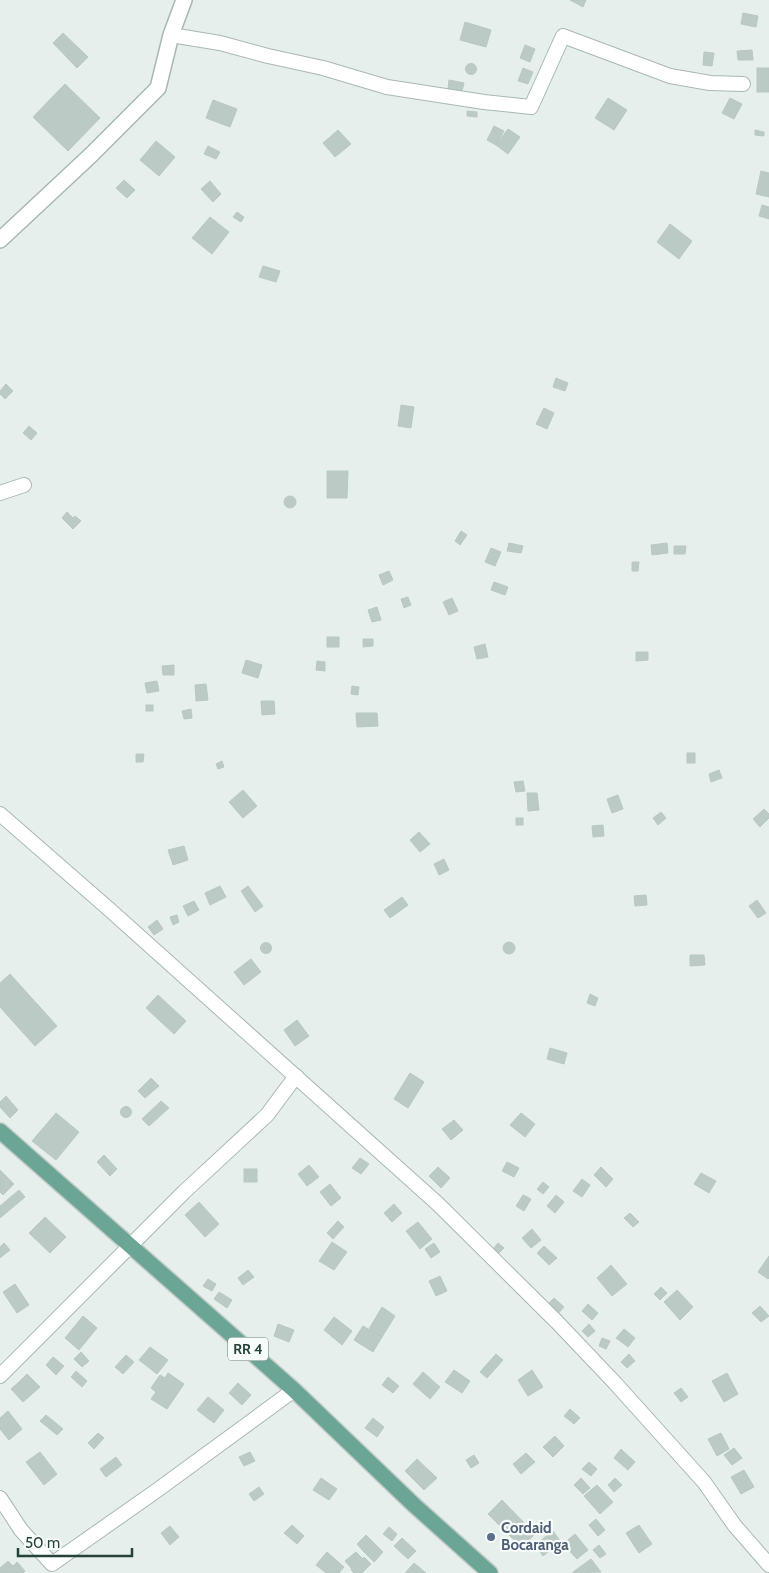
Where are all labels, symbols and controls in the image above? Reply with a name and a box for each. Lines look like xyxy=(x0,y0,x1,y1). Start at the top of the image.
road number: RR 4 xyxy=(228,1338,268,1360)
place label: Cordaid Bocaranga xyxy=(501,1519,569,1554)
scale bar xyxy=(18,1526,131,1558)
marker: Cordaid Bocaranga xyxy=(485,1531,497,1543)
text: 50 m xyxy=(25,1534,60,1552)

